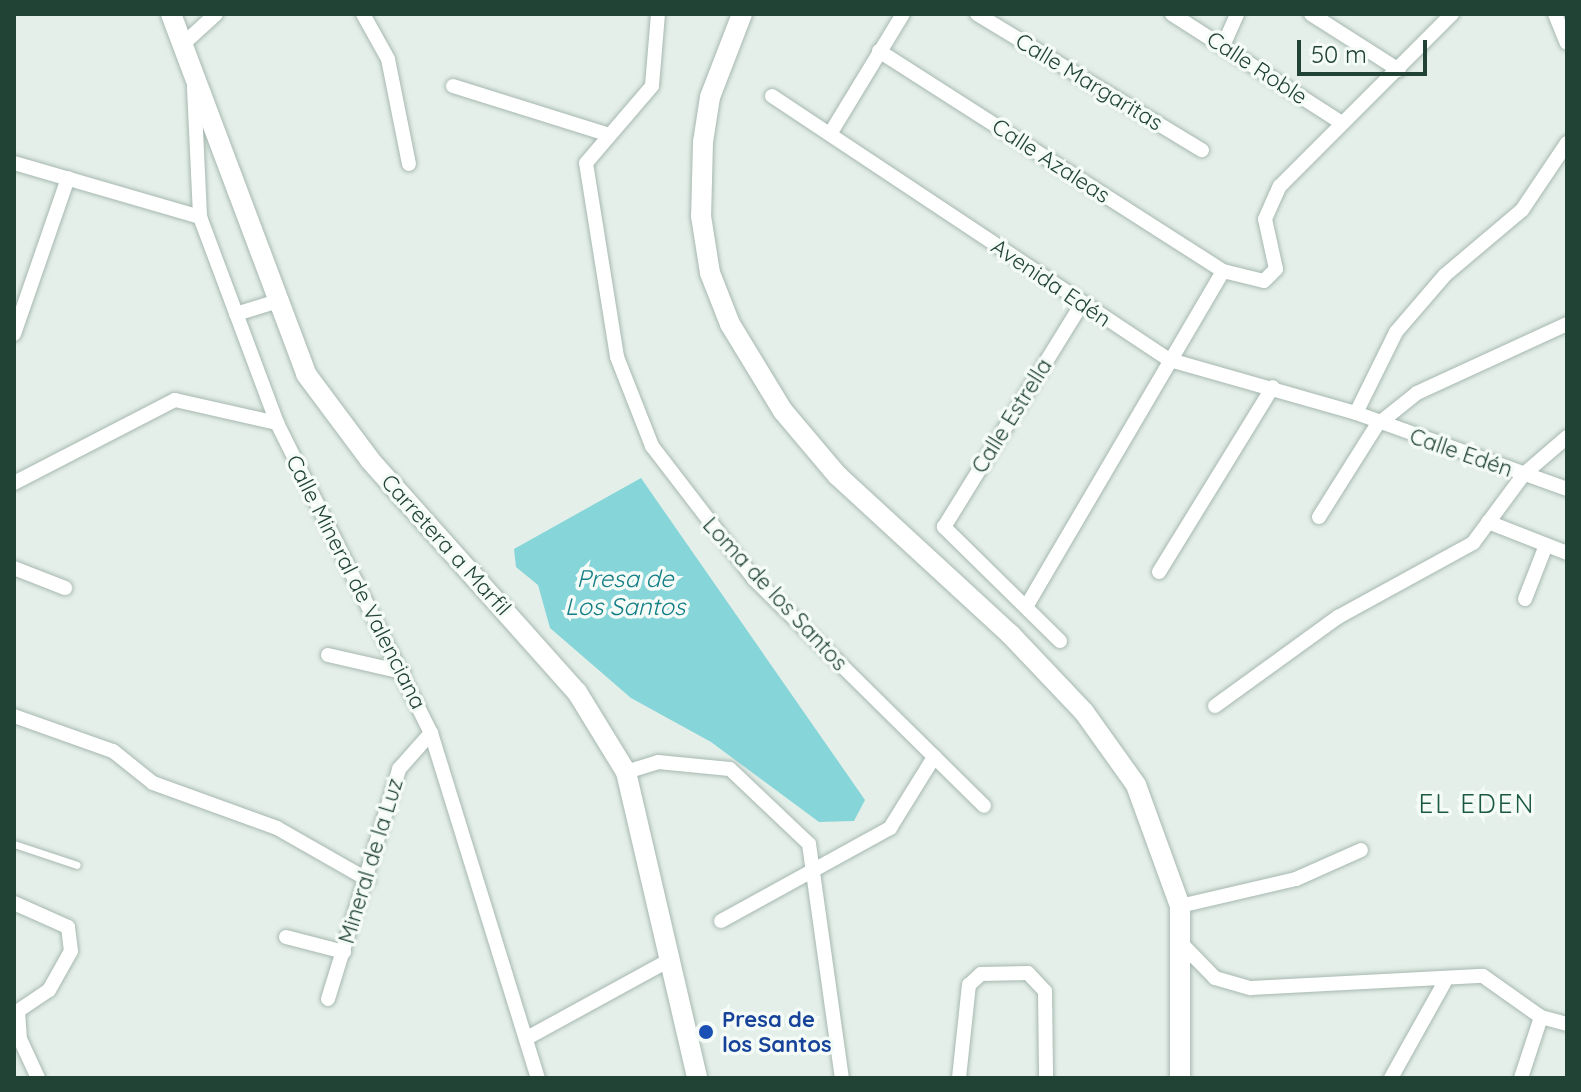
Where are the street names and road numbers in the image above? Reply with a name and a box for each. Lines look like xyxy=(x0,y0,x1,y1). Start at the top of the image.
street label: Calle Roble xyxy=(1202,26,1312,110)
street label: Calle Margaritas xyxy=(1011,28,1167,136)
street label: Calle Azaleas xyxy=(987,113,1115,209)
street label: Avenida Edén xyxy=(986,233,1116,333)
street label: Calle Estrella xyxy=(966,354,1058,478)
street label: Calle Edén xyxy=(1406,423,1516,483)
street label: Calle Mineral de Valenciana xyxy=(280,451,432,713)
street label: Carretera a Marfil xyxy=(376,469,516,621)
street label: Loma de los Santos xyxy=(697,512,853,676)
street label: Mineral de la Luz xyxy=(333,775,409,947)

